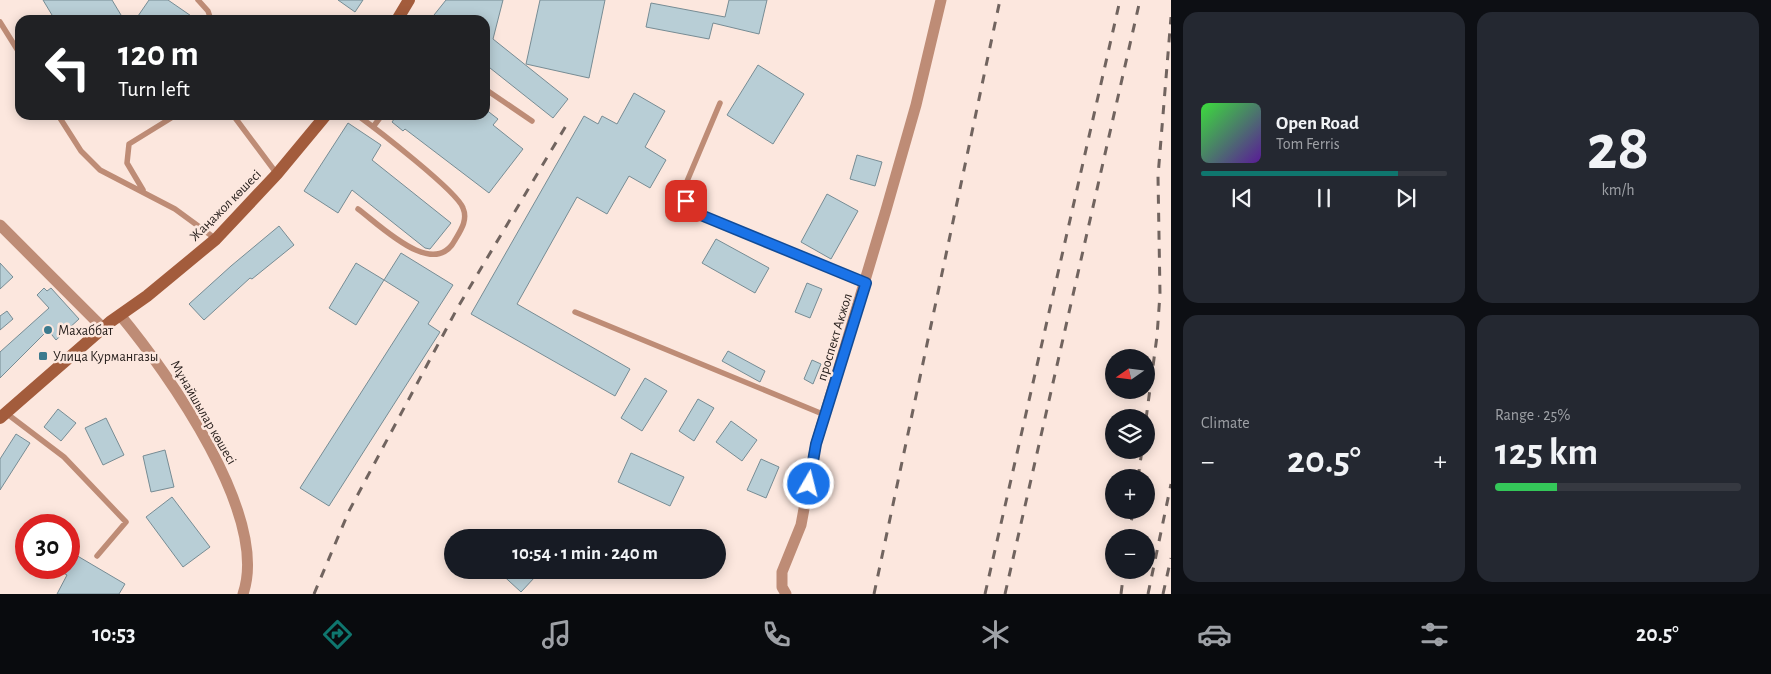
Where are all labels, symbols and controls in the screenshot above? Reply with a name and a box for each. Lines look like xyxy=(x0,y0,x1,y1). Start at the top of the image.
icon: left xyxy=(35,35,100,100)
text: 120 m xyxy=(118,37,199,72)
text: Turn left xyxy=(118,78,190,100)
text: Open Road xyxy=(1276,114,1359,133)
text: 28 xyxy=(1587,116,1649,181)
text: Tom Ferris xyxy=(1276,136,1340,152)
street label: Жаңажол көшесі xyxy=(187,167,264,244)
pin xyxy=(665,180,707,222)
text: km/h xyxy=(1601,182,1635,198)
icon: previous xyxy=(1228,184,1256,212)
icon: pause xyxy=(1310,184,1338,212)
icon: next xyxy=(1392,184,1420,212)
icon: arrive xyxy=(672,187,700,215)
street label: проспект Акжол xyxy=(815,292,855,383)
marker: Махаббат xyxy=(42,324,54,336)
place label: Махаббат xyxy=(58,324,114,338)
north arrow xyxy=(1105,349,1155,399)
map controls xyxy=(1105,349,1155,579)
marker: Улица Курмангазы xyxy=(37,350,49,362)
place label: Улица Курмангазы xyxy=(53,350,158,364)
street label: Мұнайшылар көшесі xyxy=(168,358,239,467)
text: Range · 25% xyxy=(1495,407,1570,423)
button: layers xyxy=(1105,409,1155,459)
text: Climate xyxy=(1201,415,1250,431)
text: 125 km xyxy=(1495,434,1598,472)
text: 20.5° xyxy=(1287,442,1361,480)
text: − xyxy=(1201,448,1214,476)
text: + xyxy=(1434,448,1447,476)
position arrow xyxy=(782,457,834,509)
button: + xyxy=(1105,469,1155,519)
speed limit sign: 30 xyxy=(15,514,80,579)
button: − xyxy=(1105,529,1155,579)
text: 10:54 · 1 min · 240 m xyxy=(512,544,658,563)
icon: directions xyxy=(320,617,355,652)
icon: music xyxy=(539,617,574,652)
icon: phone xyxy=(759,617,794,652)
icon: climate xyxy=(978,617,1013,652)
icon: car xyxy=(1197,617,1232,652)
icon: filters xyxy=(1417,617,1452,652)
text: 10:53 xyxy=(92,623,136,645)
text: 20.5° xyxy=(1636,623,1679,645)

